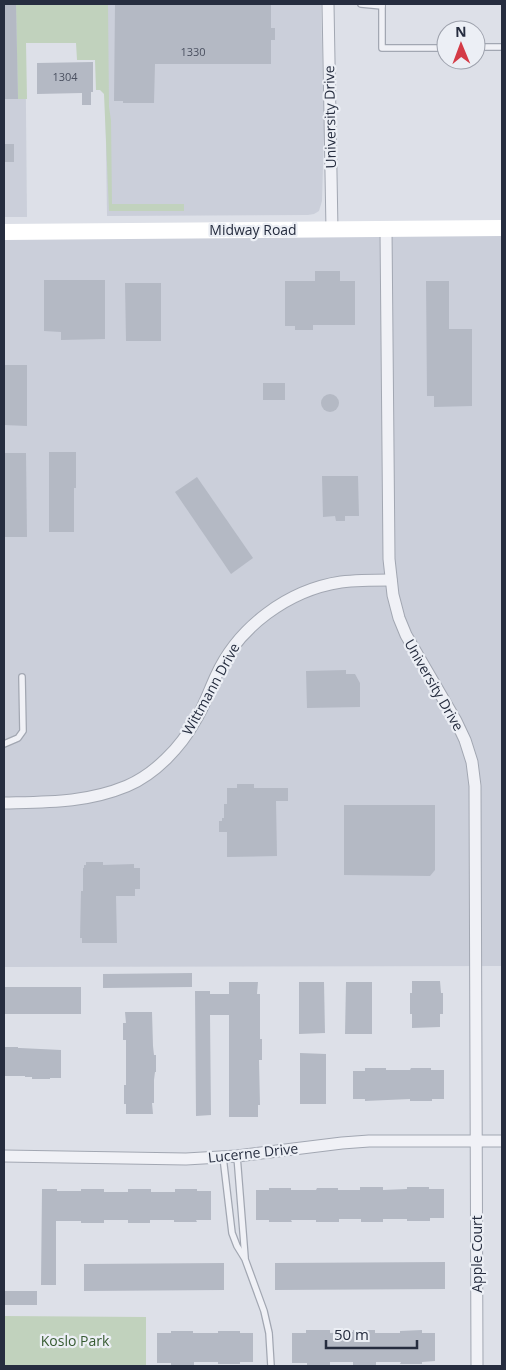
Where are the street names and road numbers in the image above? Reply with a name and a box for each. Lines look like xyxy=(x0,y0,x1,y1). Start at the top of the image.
street label: University Drive xyxy=(319,65,340,169)
street label: Midway Road xyxy=(209,220,297,239)
street label: University Drive xyxy=(400,635,468,734)
street label: Wittmann Drive xyxy=(177,639,244,738)
street label: Lucerne Drive xyxy=(207,1138,299,1167)
street label: Apple Court xyxy=(467,1215,486,1293)

